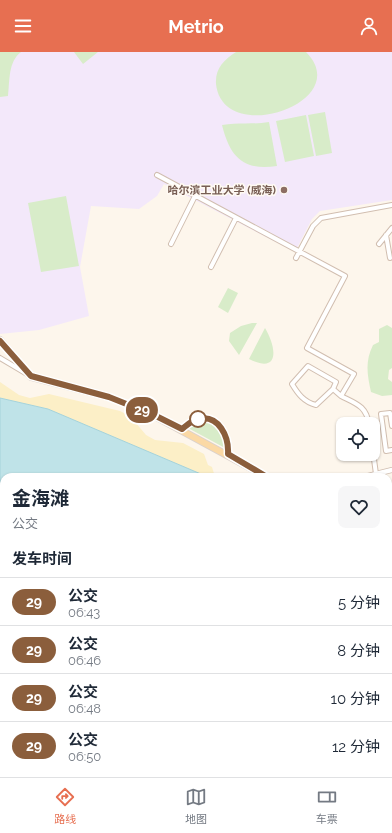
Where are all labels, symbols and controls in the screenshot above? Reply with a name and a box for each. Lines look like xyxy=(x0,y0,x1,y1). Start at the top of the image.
icon: menu xyxy=(12,15,34,37)
icon: person xyxy=(358,15,380,37)
text: Metrio xyxy=(168,16,224,37)
place label: 哈尔滨工业大学 (威海) xyxy=(168,184,277,197)
marker: 哈尔滨工业大学 (威海) xyxy=(279,185,289,195)
line badge: 29 xyxy=(124,397,160,423)
text: 29 xyxy=(134,402,150,418)
unlabelled marker xyxy=(189,410,207,428)
map controls xyxy=(336,417,380,461)
button: locate xyxy=(336,417,380,461)
button: heart xyxy=(338,486,380,528)
text: 金海滩 xyxy=(12,487,69,509)
text: 公交 xyxy=(12,516,38,531)
text: 发车时间 xyxy=(12,550,72,568)
text: 公交 xyxy=(68,587,98,605)
text: 29 xyxy=(26,594,42,610)
text: 5 分钟 xyxy=(338,594,380,612)
text: 06:43 xyxy=(68,605,100,620)
text: 公交 xyxy=(68,635,98,653)
text: 29 xyxy=(26,642,42,658)
text: 8 分钟 xyxy=(337,642,380,660)
text: 06:46 xyxy=(68,653,101,668)
text: 公交 xyxy=(68,683,98,701)
text: 29 xyxy=(26,690,42,706)
text: 10 分钟 xyxy=(331,690,380,708)
text: 06:48 xyxy=(68,701,101,716)
text: 公交 xyxy=(68,731,98,749)
text: 29 xyxy=(26,738,42,754)
text: 12 分钟 xyxy=(332,738,380,756)
text: 06:50 xyxy=(68,749,101,764)
tab: 路线 xyxy=(54,786,76,826)
tab: 地图 xyxy=(185,786,207,826)
tab: 车票 xyxy=(316,786,338,826)

